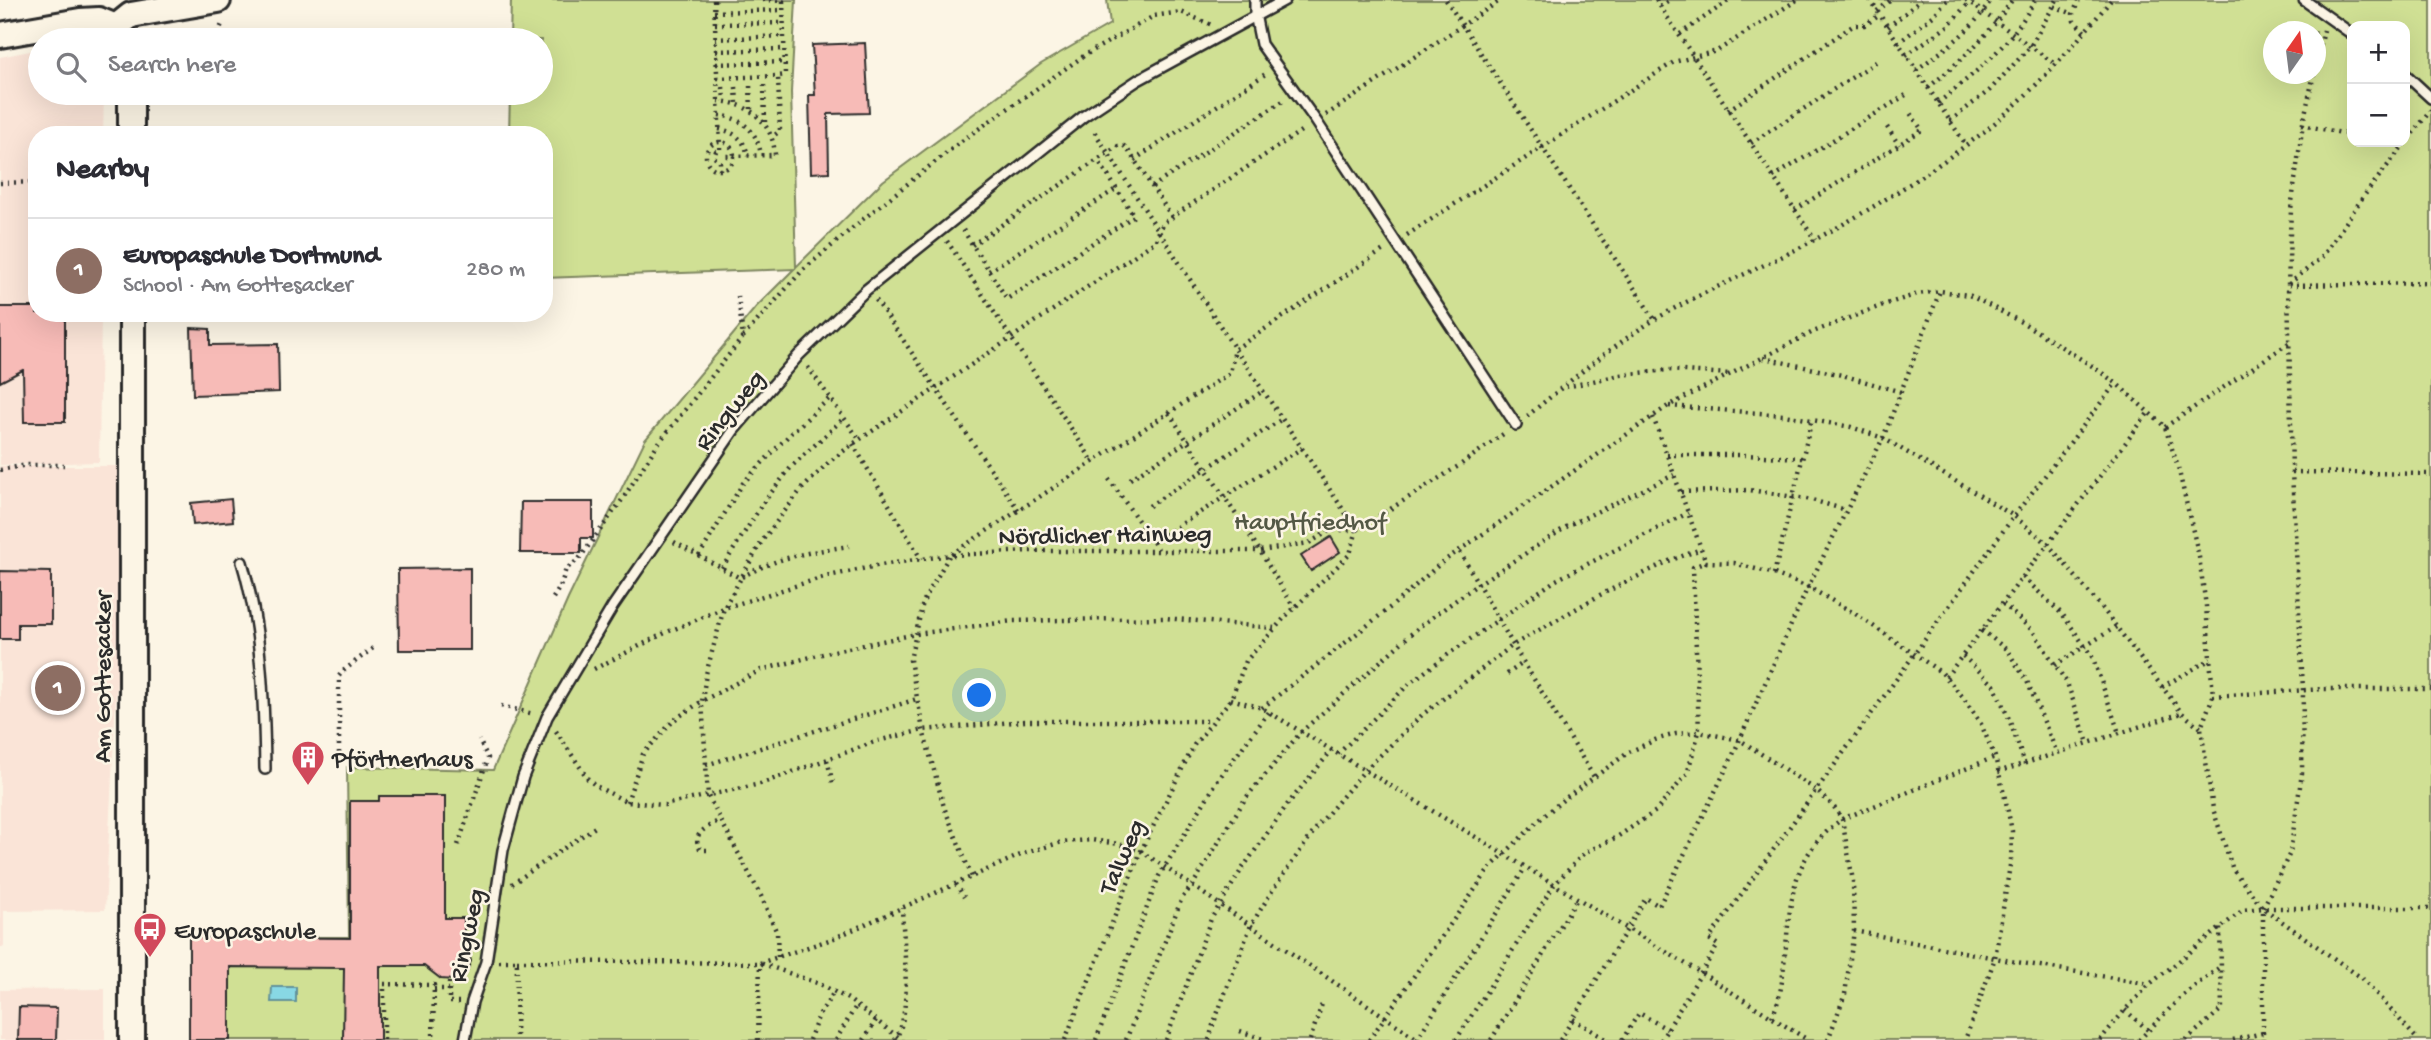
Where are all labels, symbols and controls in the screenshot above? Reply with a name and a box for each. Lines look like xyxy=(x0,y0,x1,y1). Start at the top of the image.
north arrow xyxy=(2263,21,2326,84)
map controls xyxy=(2347,21,2410,147)
button: + xyxy=(2347,21,2410,84)
search box xyxy=(28,28,553,105)
icon: search xyxy=(52,48,90,86)
text: Search here xyxy=(108,51,236,82)
button: − xyxy=(2347,84,2410,147)
text: Nearby xyxy=(56,154,149,189)
text: Europaschule Dortmund xyxy=(123,242,380,273)
text: 1 xyxy=(74,257,84,284)
text: 280 m xyxy=(466,257,525,284)
text: School · Am Gottesacker xyxy=(123,273,353,300)
street label: Ringweg xyxy=(690,365,773,458)
park label: Hauptfriedhof xyxy=(1234,509,1388,540)
street label: Nördlicher Hainweg xyxy=(998,520,1212,555)
street label: Am Gottesacker xyxy=(90,588,121,763)
pin: 1 xyxy=(35,662,81,714)
your location xyxy=(962,678,996,712)
building icon: Pförtnerhaus xyxy=(289,738,327,787)
place label: Pförtnerhaus xyxy=(331,746,474,777)
street label: Talweg xyxy=(1093,816,1154,902)
street label: Ringweg xyxy=(444,886,494,986)
bus stop icon: Europaschule xyxy=(131,910,169,959)
place label: Europaschule xyxy=(174,918,317,949)

